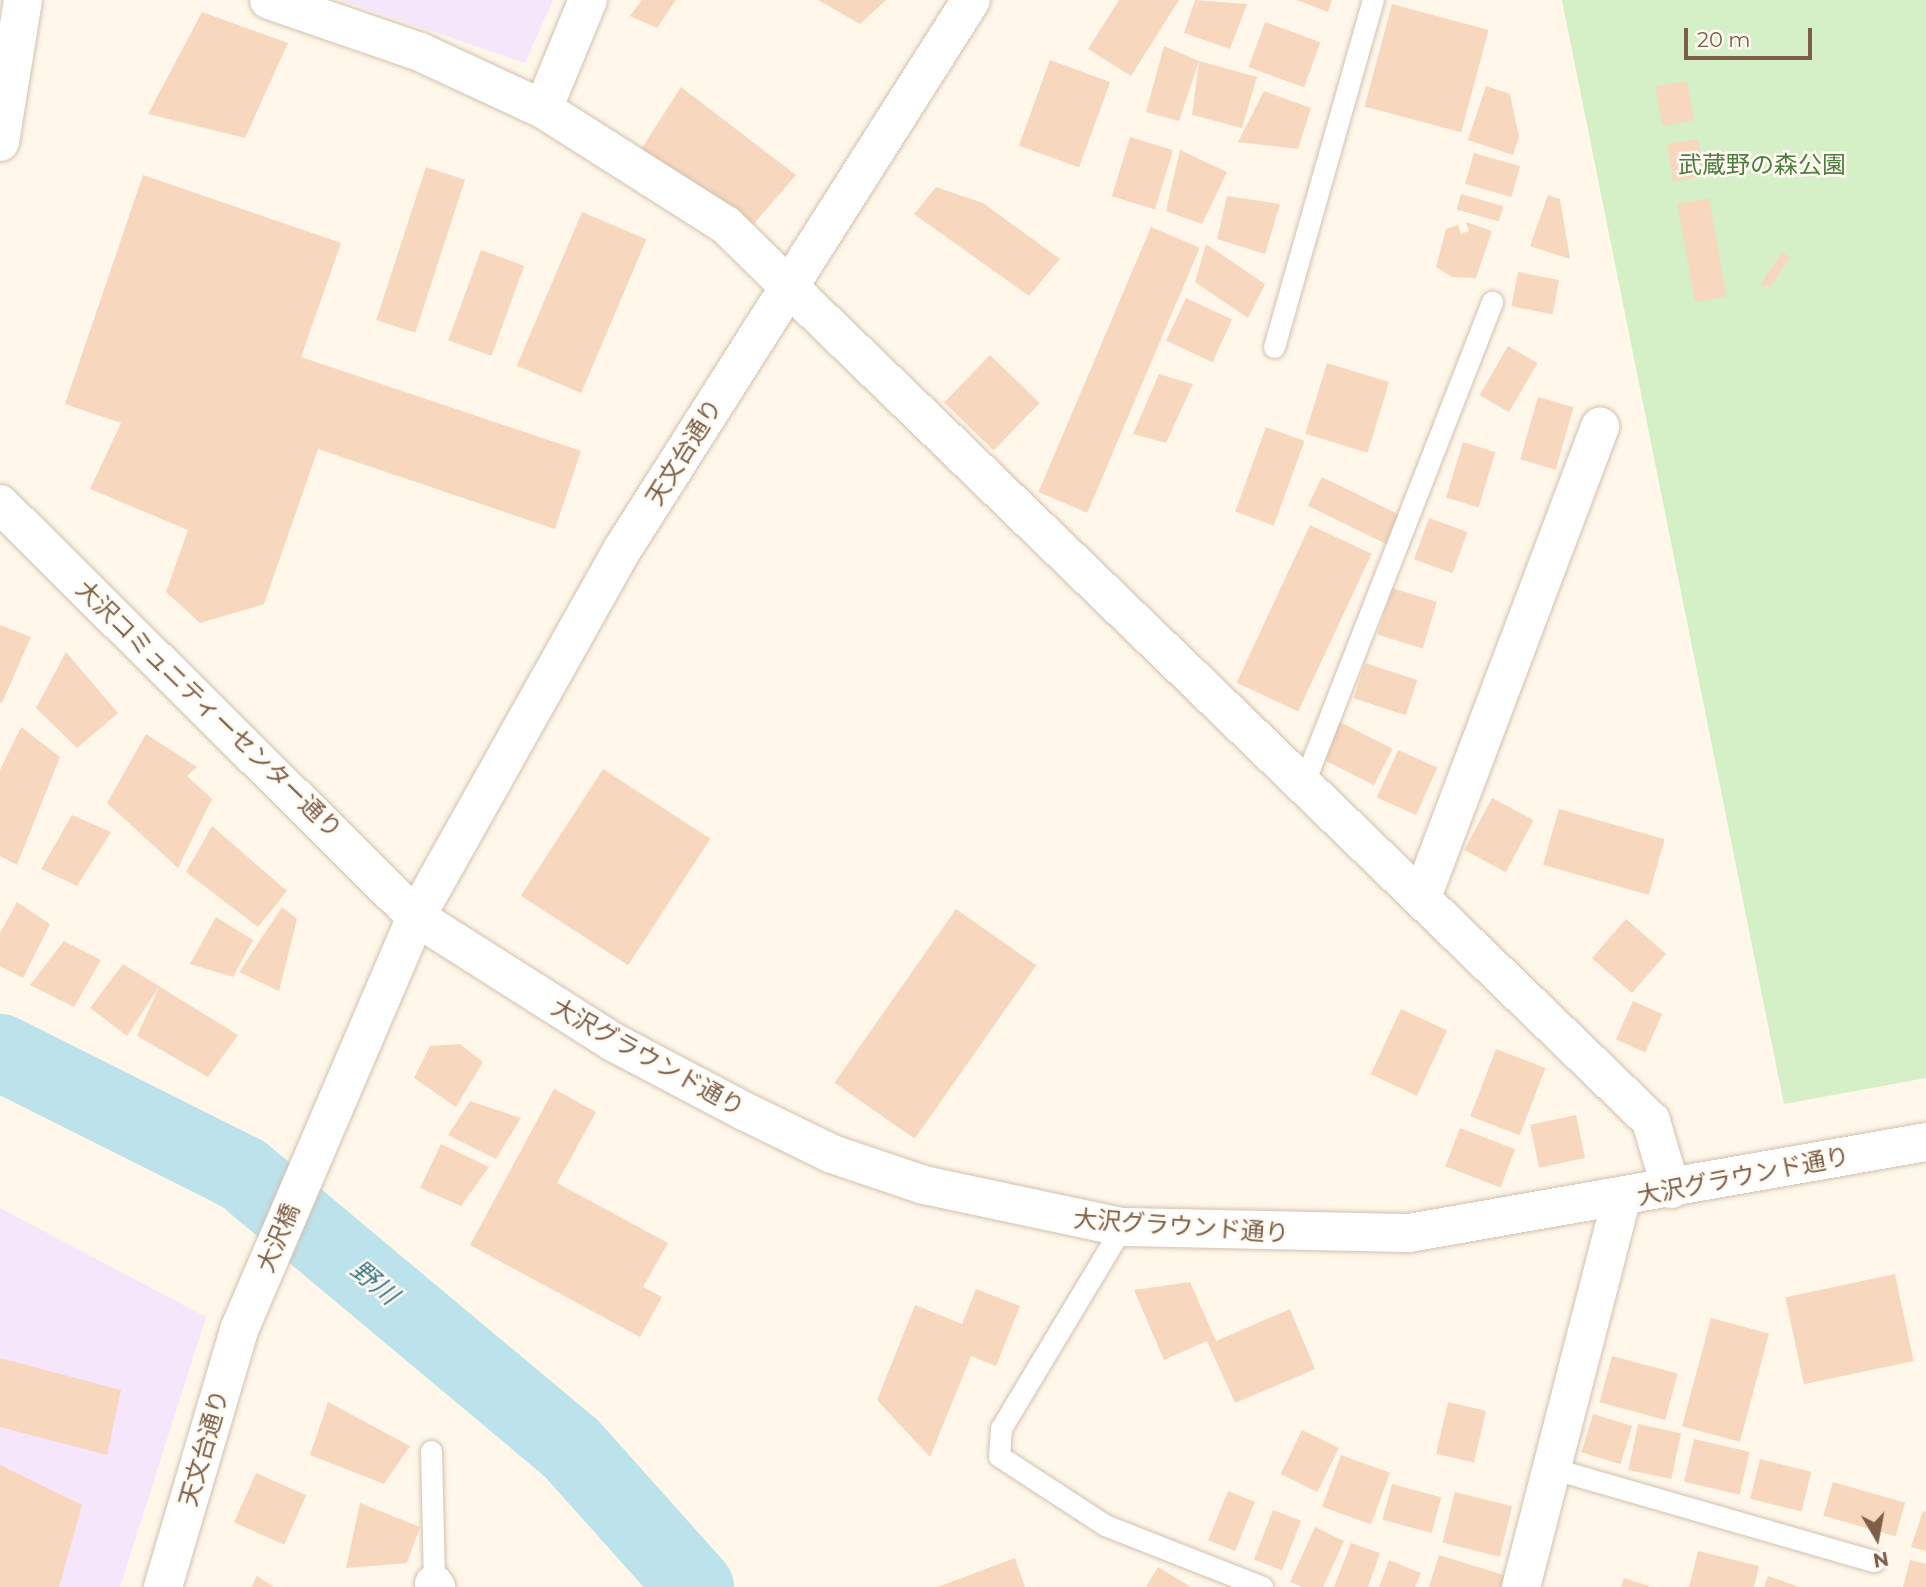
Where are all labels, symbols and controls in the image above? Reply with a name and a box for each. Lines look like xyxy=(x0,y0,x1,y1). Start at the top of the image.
scale bar xyxy=(1688,14,1816,58)
text: 20 m xyxy=(1697,27,1751,52)
park label: 武蔵野の森公園 xyxy=(1678,151,1846,179)
street label: 天文台通り xyxy=(640,393,728,511)
street label: 大沢コミュニティーセンター通り xyxy=(70,574,348,844)
street label: 大沢グラウンド通り xyxy=(547,992,749,1122)
street label: 大沢グラウンド通り xyxy=(1634,1141,1852,1211)
street label: 大沢橋 xyxy=(251,1199,305,1277)
street label: 大沢グラウンド通り xyxy=(1072,1204,1290,1248)
water label: 野川 xyxy=(344,1254,404,1312)
street label: 天文台通り xyxy=(174,1386,234,1510)
north arrow xyxy=(1842,1503,1912,1573)
text: N xyxy=(1871,1547,1890,1572)

